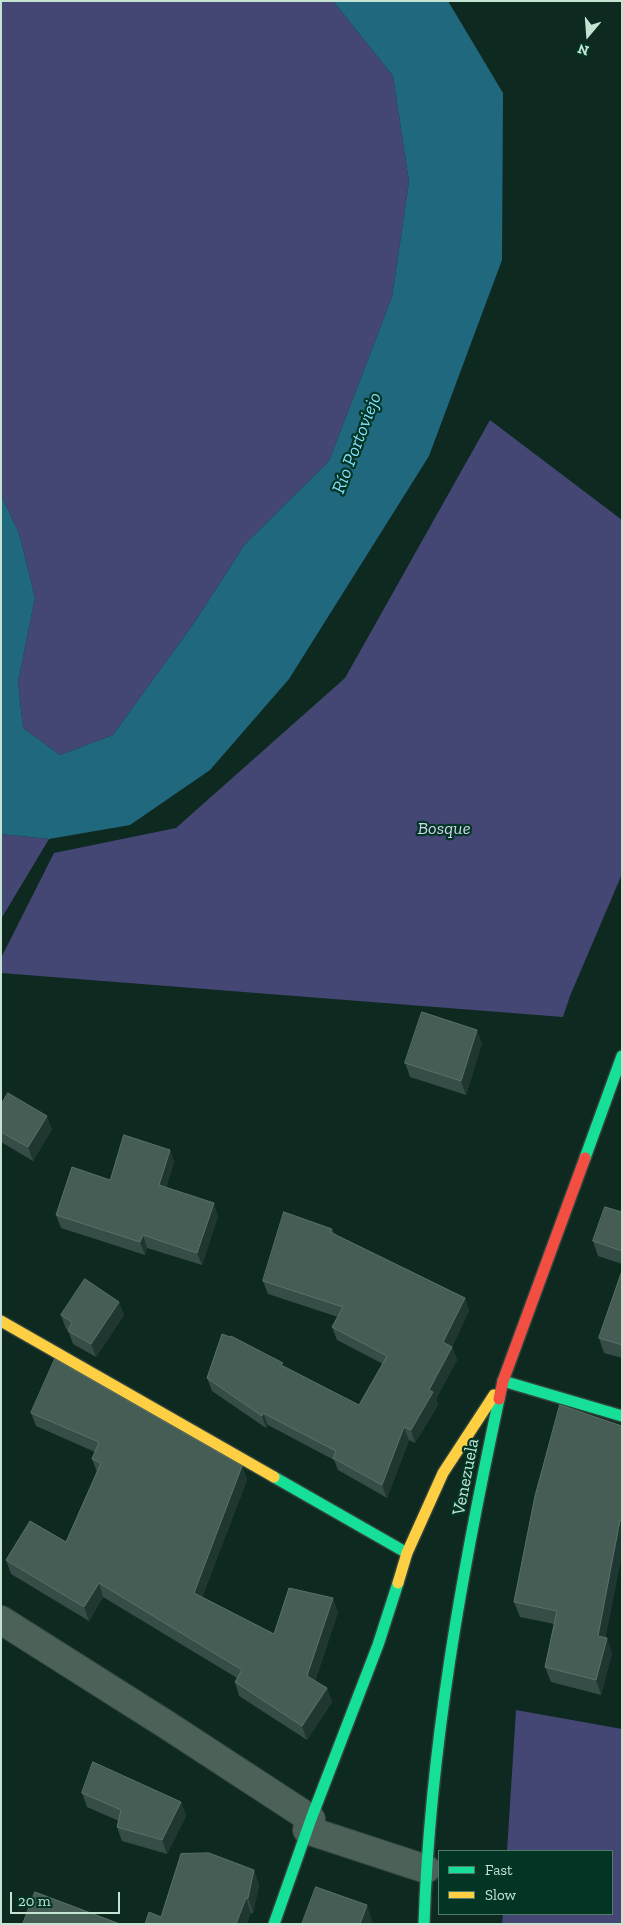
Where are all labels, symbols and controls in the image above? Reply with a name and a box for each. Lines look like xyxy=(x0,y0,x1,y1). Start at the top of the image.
north arrow xyxy=(563,10,613,60)
text: N xyxy=(576,40,591,59)
water label: Río Portoviejo xyxy=(327,389,387,497)
park label: Bosque xyxy=(417,818,471,840)
street label: Venezuela xyxy=(448,1437,484,1517)
legend xyxy=(438,1850,613,1915)
text: Fast xyxy=(485,1861,513,1879)
scale bar xyxy=(12,1882,122,1914)
text: Slow xyxy=(485,1886,516,1904)
text: 20 m xyxy=(18,1892,51,1910)

